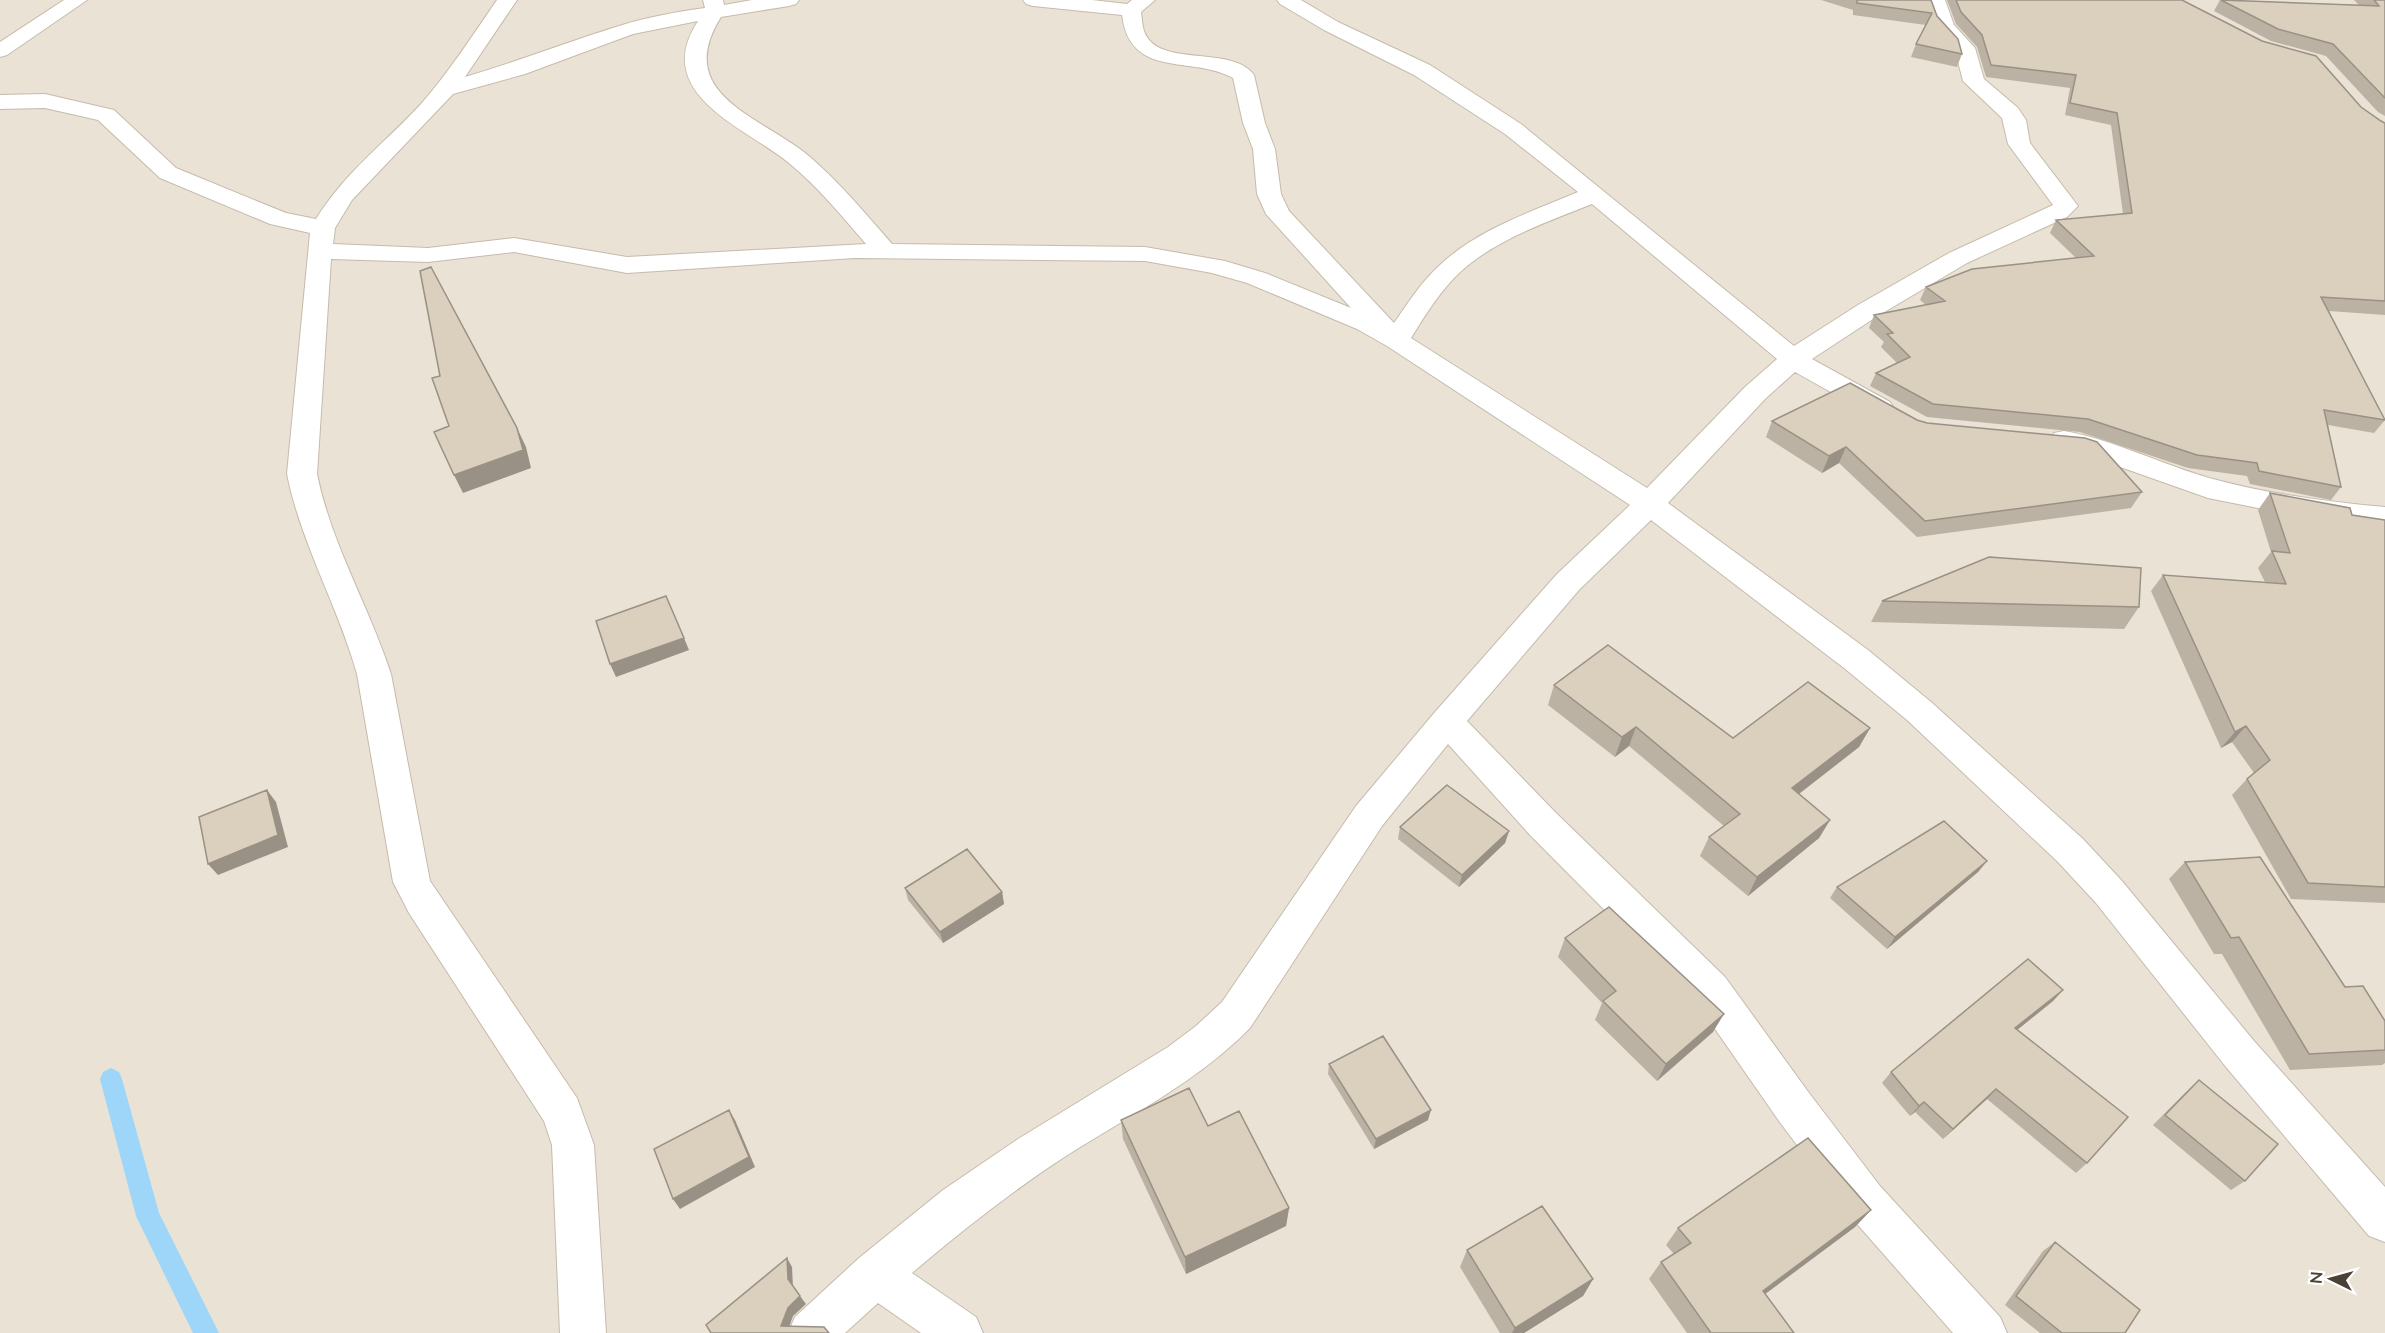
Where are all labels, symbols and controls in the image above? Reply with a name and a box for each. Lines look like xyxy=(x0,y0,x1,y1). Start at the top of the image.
north arrow xyxy=(2301,1249,2361,1309)
text: N xyxy=(2306,1271,2326,1285)

